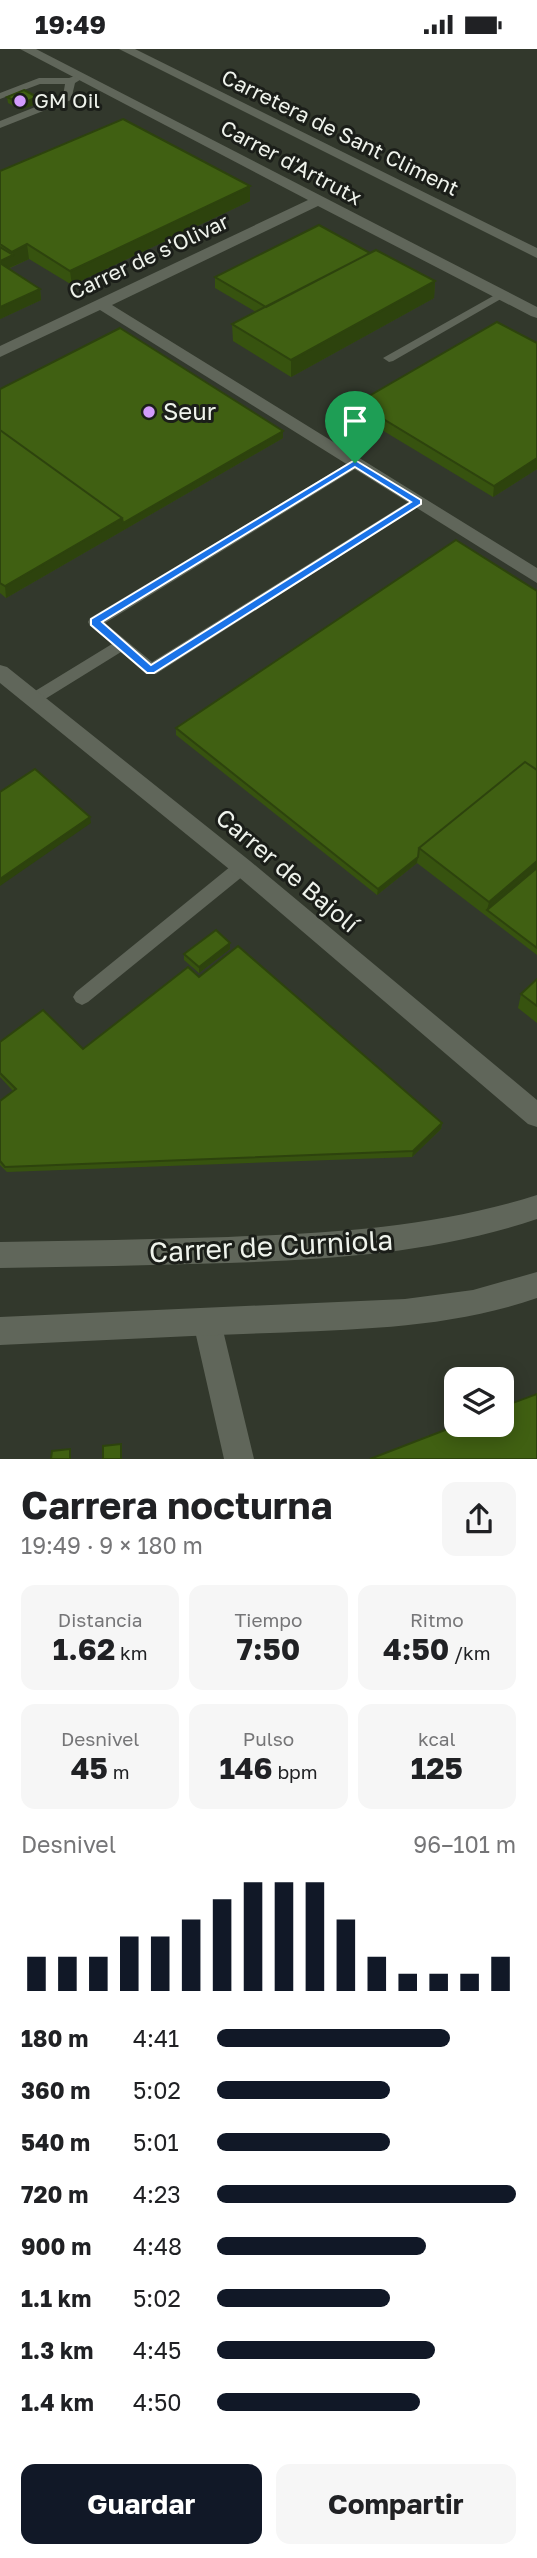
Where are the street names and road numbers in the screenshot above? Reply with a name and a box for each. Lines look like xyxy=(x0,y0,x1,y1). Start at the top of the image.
street label: Carretera de Sant Climent xyxy=(218,63,463,201)
street label: Carrer d'Artrutx xyxy=(216,114,367,210)
street label: Carrer de s'Olivar xyxy=(65,208,233,304)
street label: Carrer de Bajolí xyxy=(211,802,366,939)
street label: Carrer de Curniola xyxy=(148,1223,394,1268)

